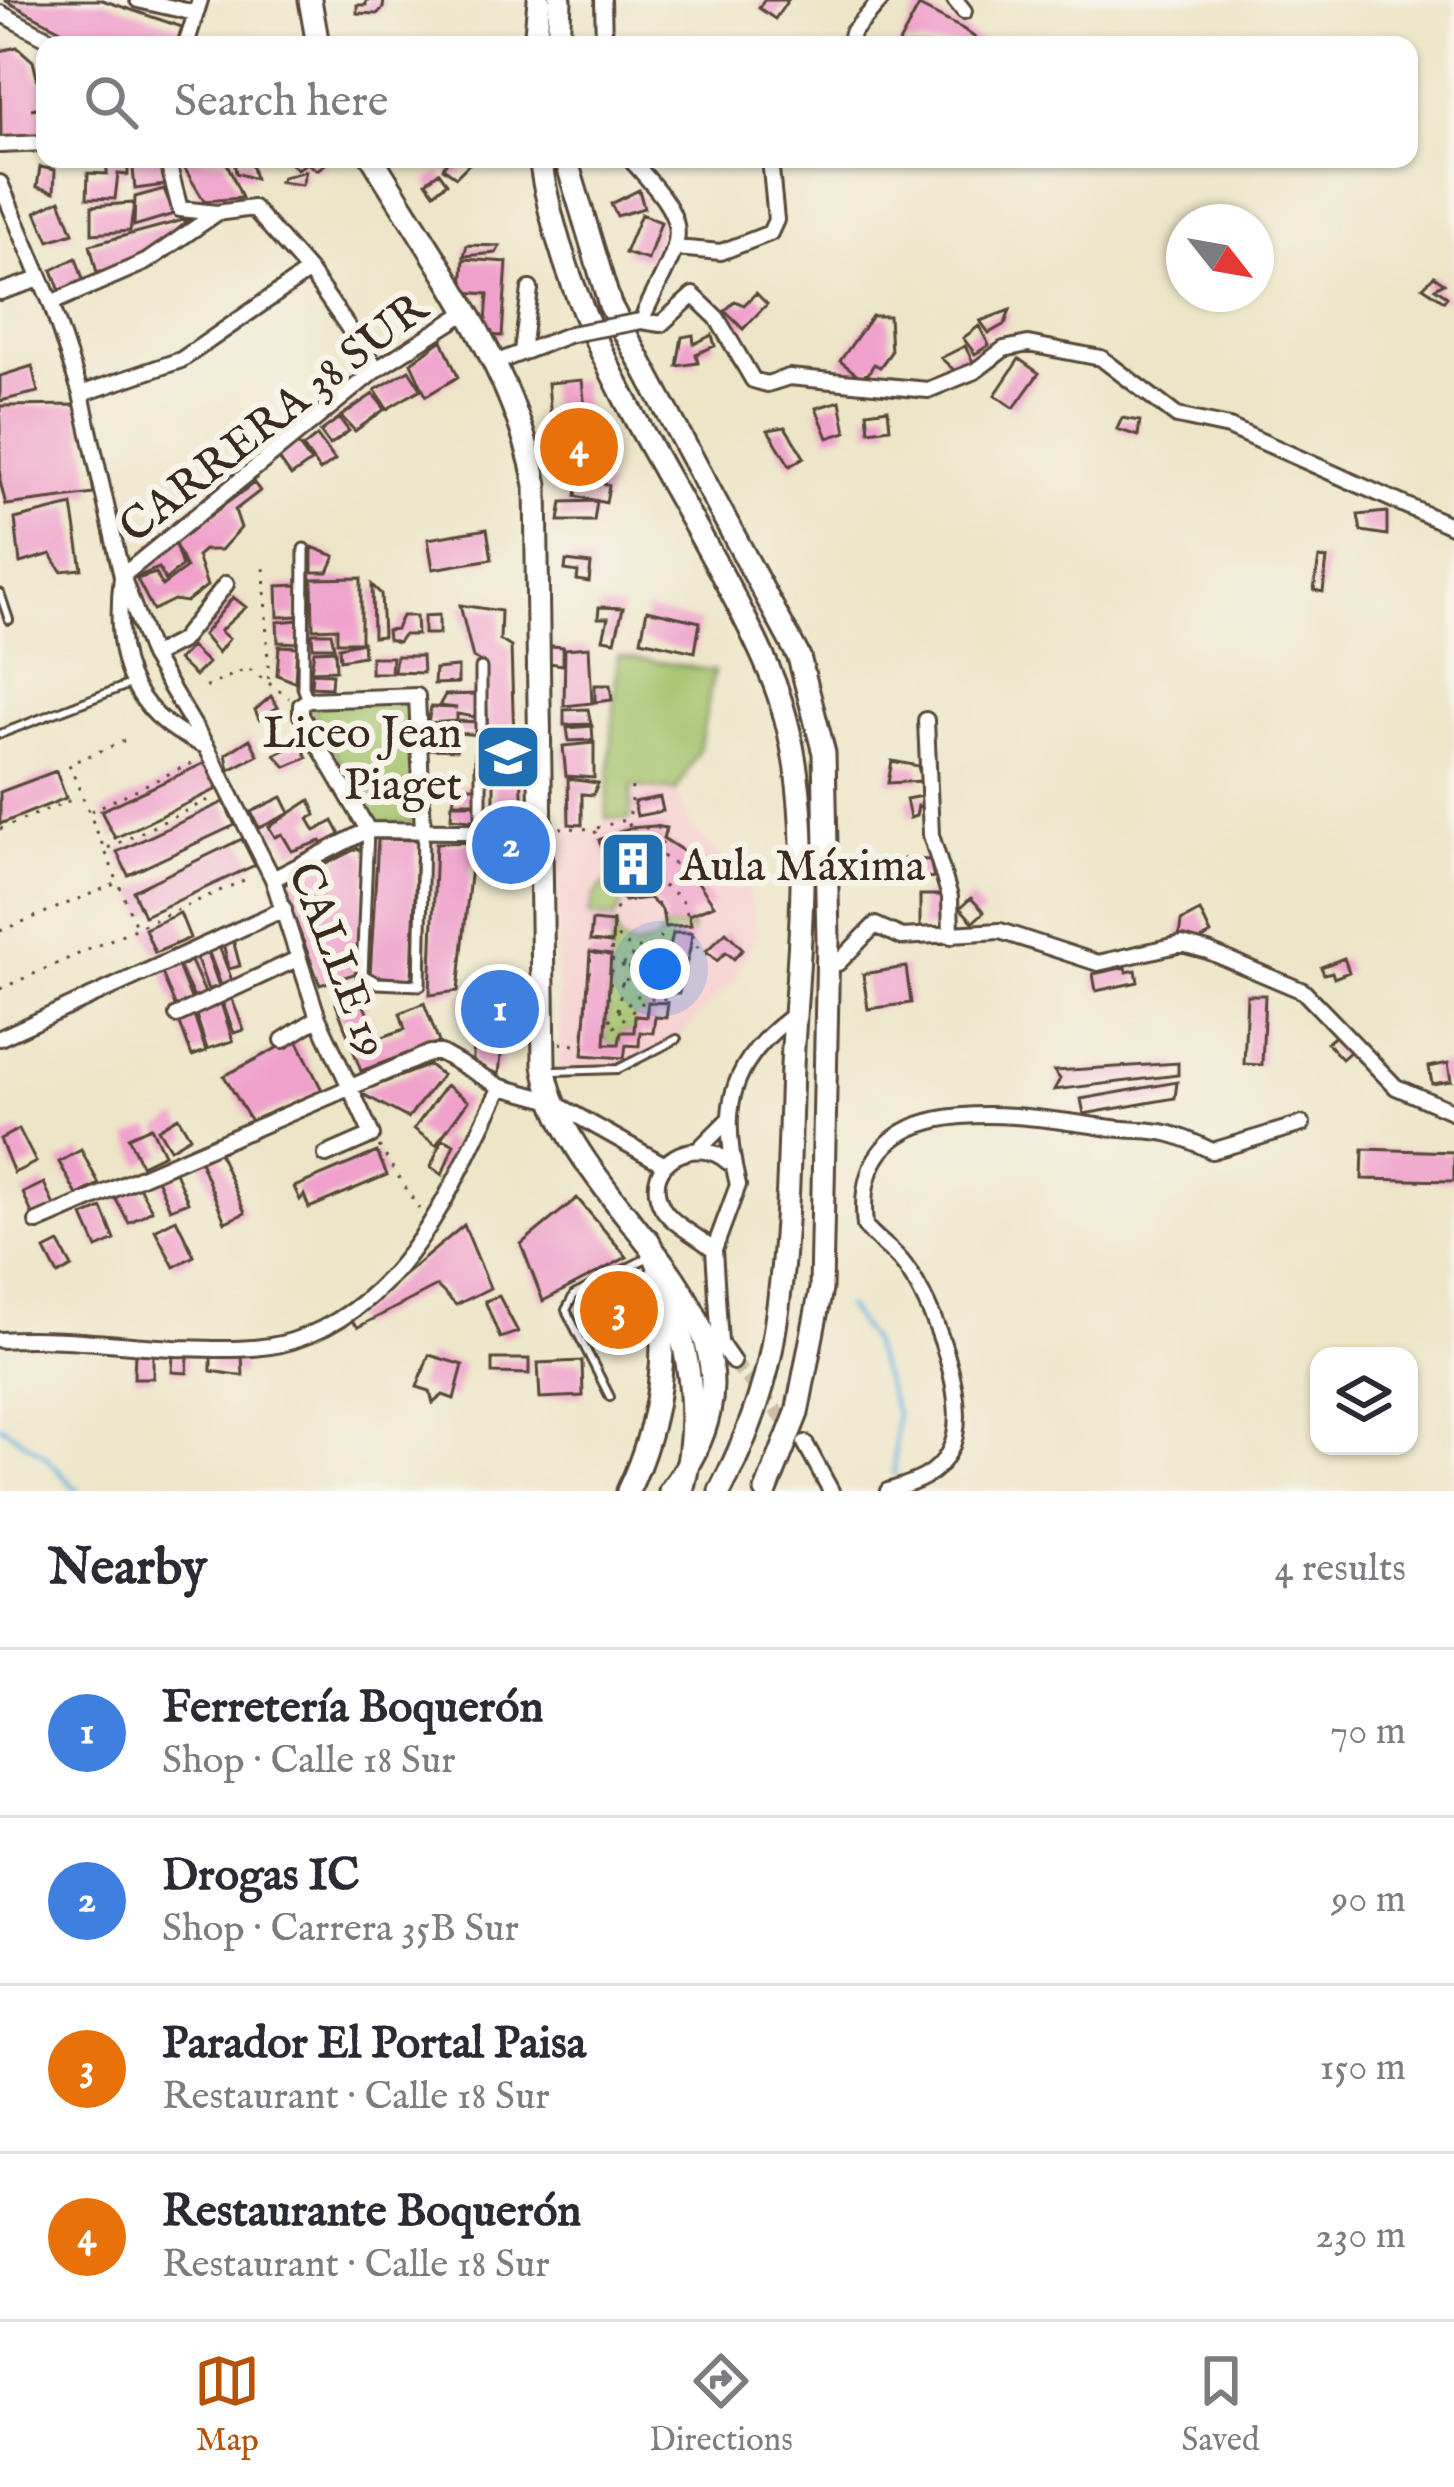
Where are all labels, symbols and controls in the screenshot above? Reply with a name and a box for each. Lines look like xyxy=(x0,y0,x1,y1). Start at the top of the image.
search box xyxy=(36,36,1418,168)
icon: search xyxy=(78,69,144,135)
text: Search here xyxy=(174,74,388,131)
north arrow xyxy=(1166,204,1274,312)
street label: CARRERA 38 SUR xyxy=(109,280,441,557)
pin: 4 xyxy=(540,402,618,492)
place label: Liceo Jean Piaget xyxy=(263,706,462,815)
school or university icon: Liceo Jean Piaget xyxy=(473,722,543,792)
pin: 2 xyxy=(472,800,550,890)
building icon: Aula Máxima xyxy=(598,829,668,899)
place label: Aula Máxima xyxy=(679,839,926,896)
street label: CALLE 19 xyxy=(274,855,400,1066)
your location xyxy=(630,939,690,999)
pin: 1 xyxy=(461,964,539,1054)
pin: 3 xyxy=(580,1265,658,1355)
map controls xyxy=(1310,1347,1418,1455)
button: layers xyxy=(1310,1347,1418,1455)
text: Nearby xyxy=(48,1537,207,1602)
text: 4 results xyxy=(1274,1545,1406,1594)
text: Ferretería Boquerón xyxy=(162,1680,543,1737)
text: 1 xyxy=(80,1708,94,1757)
text: 70 m xyxy=(1330,1708,1406,1757)
text: Shop · Calle 18 Sur xyxy=(162,1737,456,1786)
text: Drogas IC xyxy=(162,1848,360,1905)
text: 2 xyxy=(78,1876,96,1925)
text: 90 m xyxy=(1331,1876,1406,1925)
text: Shop · Carrera 35B Sur xyxy=(162,1905,519,1954)
text: Parador El Portal Paisa xyxy=(162,2016,586,2073)
text: 3 xyxy=(80,2044,94,2093)
text: 150 m xyxy=(1320,2044,1406,2093)
text: Restaurant · Calle 18 Sur xyxy=(162,2073,550,2122)
text: Restaurante Boquerón xyxy=(162,2184,581,2241)
text: 4 xyxy=(77,2212,97,2261)
text: 230 m xyxy=(1315,2212,1406,2261)
text: Restaurant · Calle 18 Sur xyxy=(162,2241,550,2290)
tab: Map xyxy=(194,2348,260,2462)
tab: Directions xyxy=(649,2348,793,2462)
tab: Saved xyxy=(1182,2348,1260,2462)

